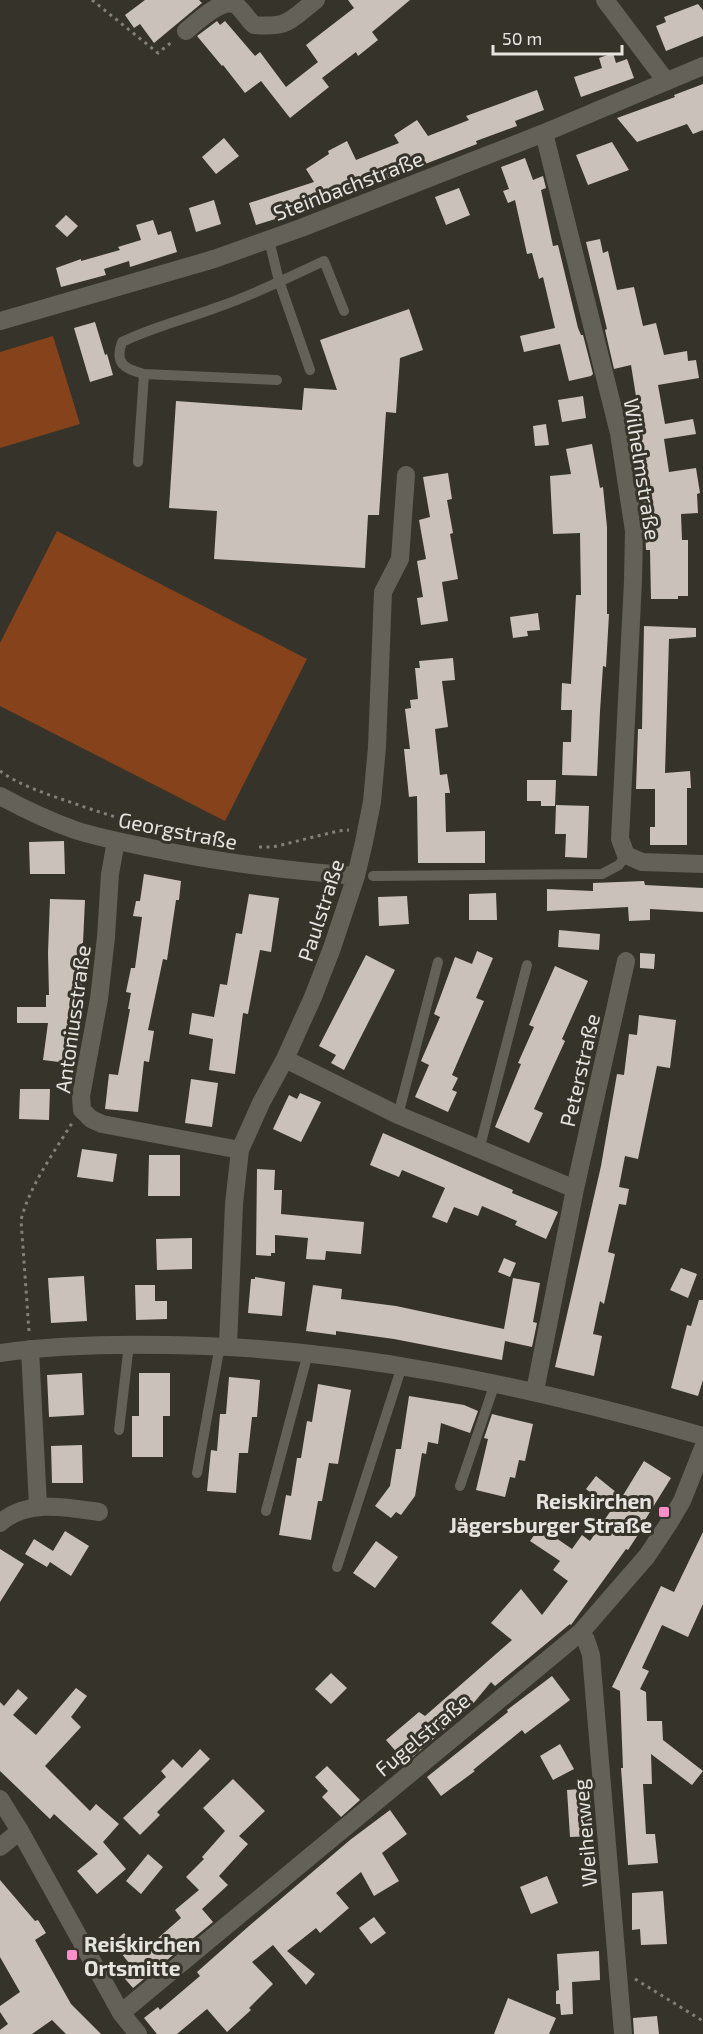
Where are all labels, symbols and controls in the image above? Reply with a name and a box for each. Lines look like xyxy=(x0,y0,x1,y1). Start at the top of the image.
scale bar xyxy=(493,18,622,56)
text: 50 m xyxy=(502,27,542,49)
street label: Steinbachstraße xyxy=(270,145,426,225)
street label: Wilhelmstraße xyxy=(619,396,667,542)
street label: Georgstraße xyxy=(116,806,240,854)
street label: Paulstraße xyxy=(292,856,348,964)
street label: Antoniusstraße xyxy=(49,943,95,1095)
street label: Peterstraße xyxy=(554,1011,604,1129)
place label: Reiskirchen Jägersburger Straße xyxy=(449,1488,652,1537)
marker: Reiskirchen Jägersburger Straße xyxy=(657,1505,671,1519)
street label: Fugelstraße xyxy=(369,1687,475,1781)
street label: Weiherweg xyxy=(567,1778,601,1888)
place label: Reiskirchen Ortsmitte xyxy=(84,1931,200,1980)
marker: Reiskirchen Ortsmitte xyxy=(65,1948,79,1962)

